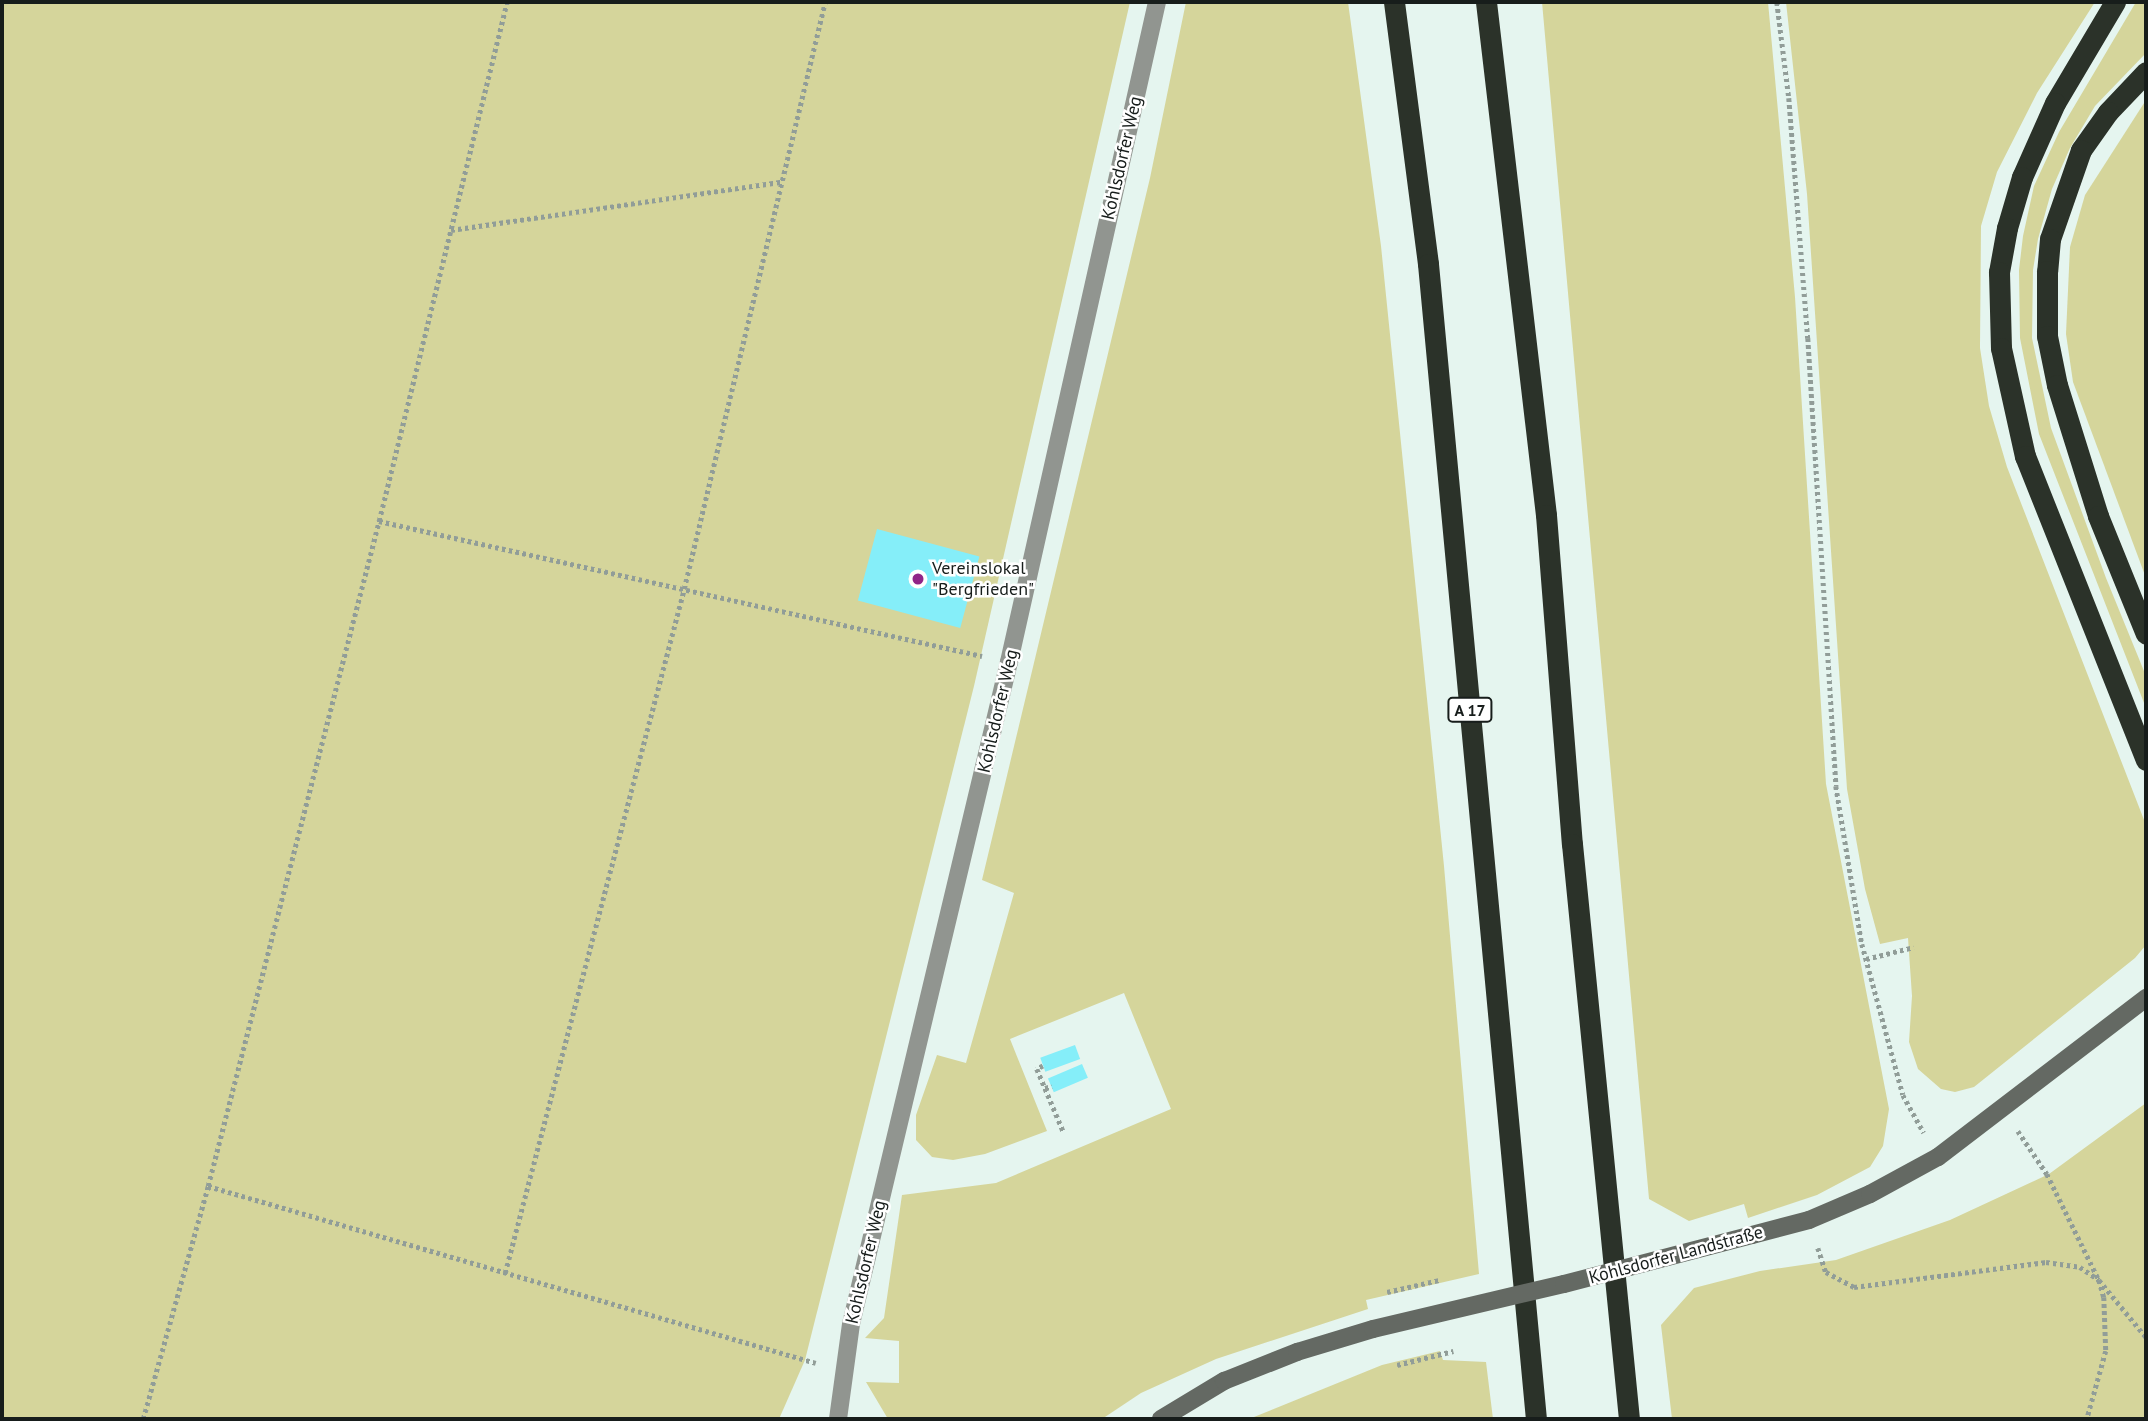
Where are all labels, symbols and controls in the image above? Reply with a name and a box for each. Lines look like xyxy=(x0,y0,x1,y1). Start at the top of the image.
street label: Kohlsdorfer Weg xyxy=(1097,94,1147,222)
place label: Vereinslokal "Bergfrieden" xyxy=(932,558,1034,600)
marker: Vereinslokal "Bergfrieden" xyxy=(910,571,926,587)
street label: Kohlsdorfer Weg xyxy=(973,647,1023,775)
road number: A 17 xyxy=(1446,698,1494,722)
street label: Kohlsdorfer Weg xyxy=(841,1198,891,1326)
street label: Kohlsdorfer Landstraße xyxy=(1587,1221,1765,1289)

